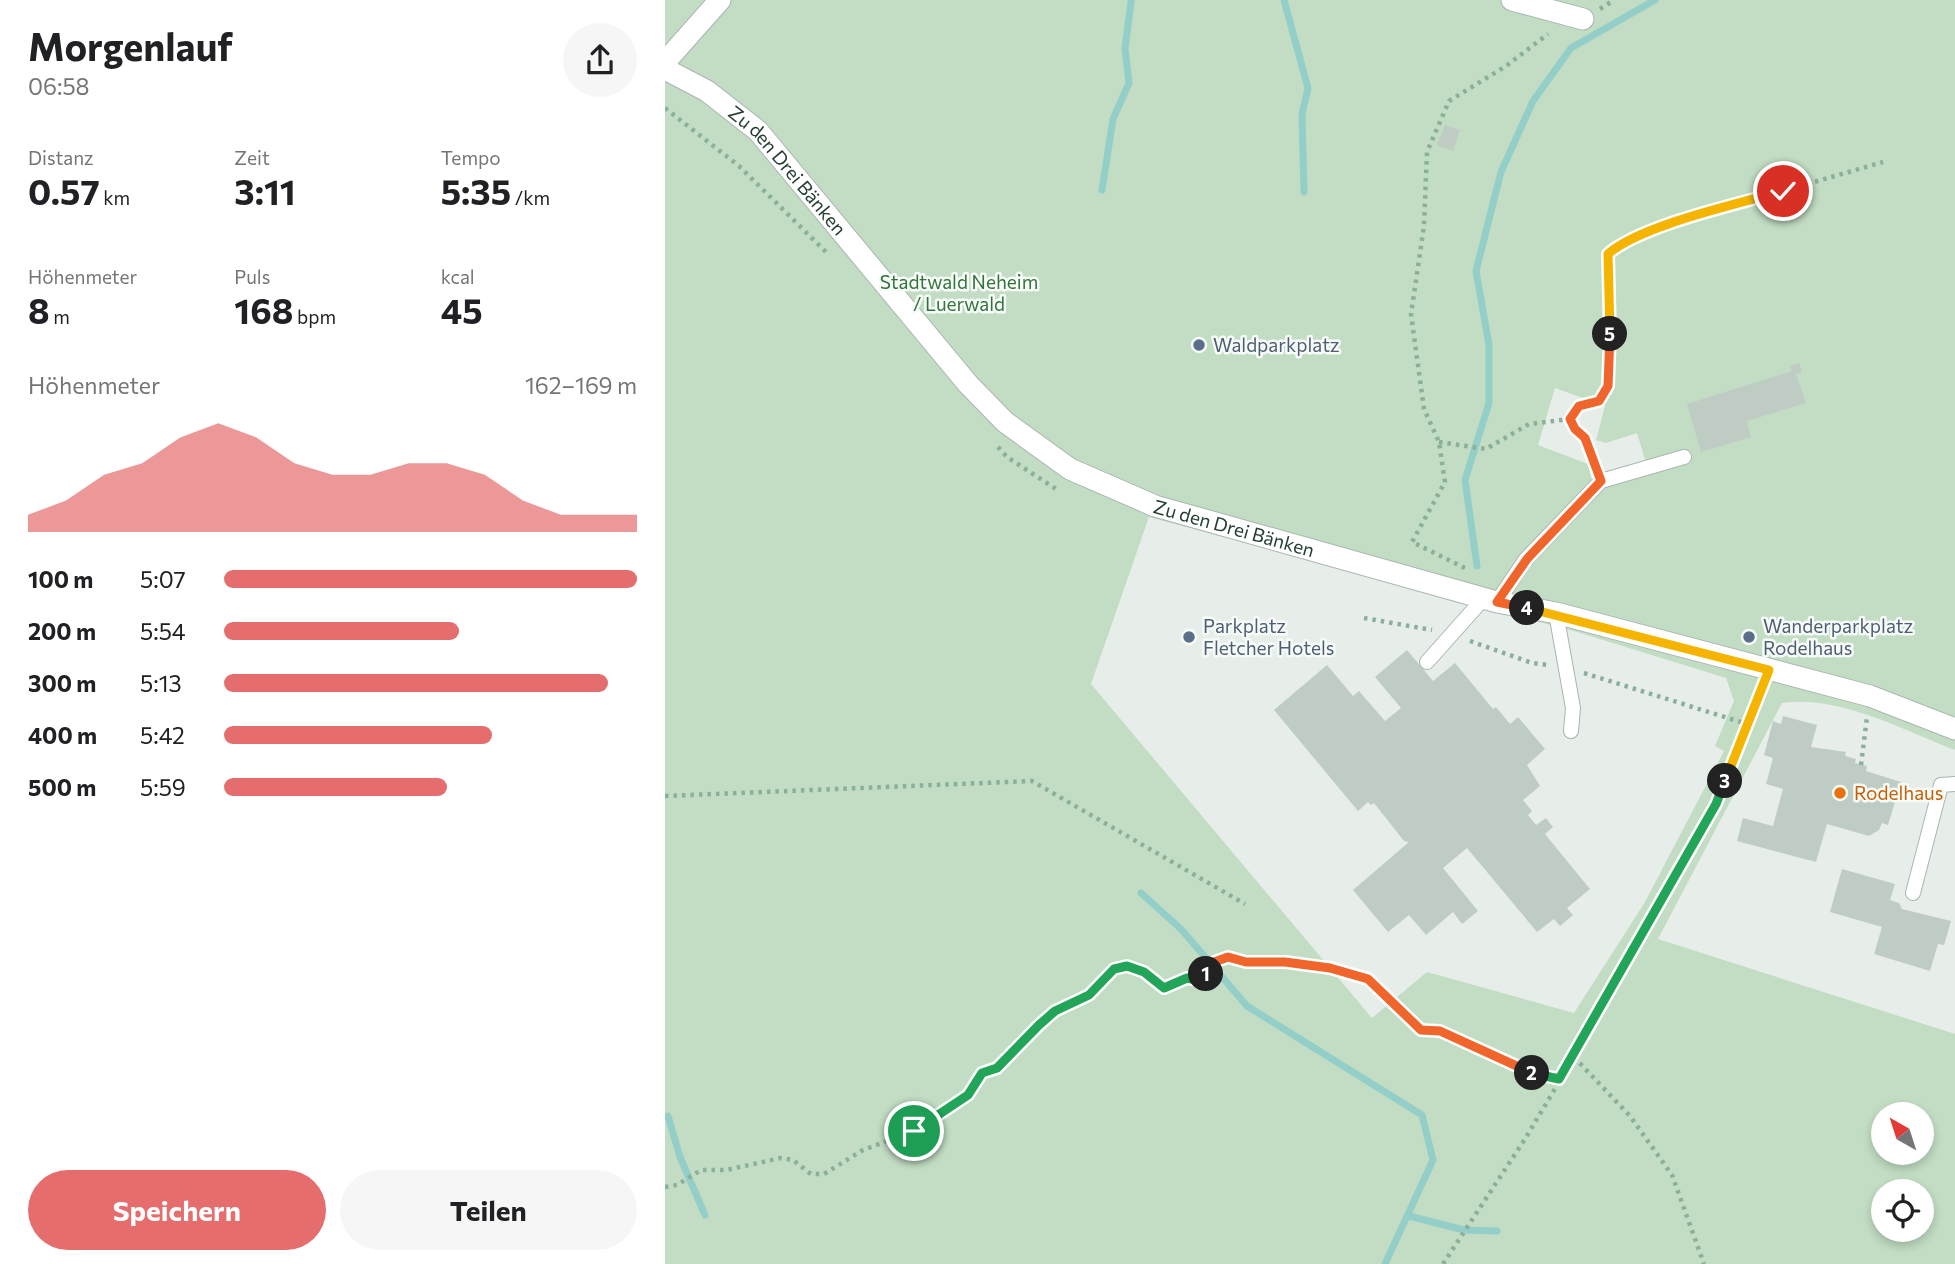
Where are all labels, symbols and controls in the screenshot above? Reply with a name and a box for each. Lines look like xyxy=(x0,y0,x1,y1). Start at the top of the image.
text: Morgenlauf xyxy=(28,22,233,69)
button: share xyxy=(563,23,637,97)
text: 06:58 xyxy=(28,72,90,100)
street label: Zu den Drei Bänken xyxy=(724,100,851,240)
text: Distanz xyxy=(28,146,94,169)
text: Zeit xyxy=(234,146,270,169)
text: Tempo xyxy=(441,146,501,169)
pin xyxy=(1753,161,1813,221)
text: 0.57 xyxy=(28,169,100,212)
text: 3:11 xyxy=(234,169,296,212)
text: 5:35 xyxy=(441,169,511,212)
icon: check xyxy=(1764,172,1802,210)
text: km xyxy=(100,186,130,209)
text: /km xyxy=(511,186,550,209)
text: Höhenmeter xyxy=(28,265,137,288)
text: Puls xyxy=(234,265,270,288)
text: kcal xyxy=(441,265,475,288)
park label: Stadtwald Neheim / Luerwald xyxy=(880,270,1038,315)
text: 8 xyxy=(28,288,50,331)
text: 168 xyxy=(234,288,293,331)
text: 45 xyxy=(441,288,483,331)
text: m xyxy=(50,305,70,328)
text: bpm xyxy=(293,305,336,328)
pin: 5 xyxy=(1593,316,1627,352)
text: 5 xyxy=(1604,322,1615,345)
place label: Waldparkplatz xyxy=(1213,333,1339,356)
marker: Waldparkplatz xyxy=(1191,337,1207,353)
text: Höhenmeter xyxy=(28,371,160,399)
text: 162–169 m xyxy=(525,371,637,399)
street label: Zu den Drei Bänken xyxy=(1151,494,1317,561)
text: 100 m xyxy=(28,565,93,593)
text: 5:07 xyxy=(140,565,186,593)
pin: 4 xyxy=(1509,590,1545,626)
text: 4 xyxy=(1521,596,1532,619)
place label: Parkplatz Fletcher Hotels xyxy=(1203,614,1334,659)
place label: Wanderparkplatz Rodelhaus xyxy=(1763,614,1913,659)
text: 200 m xyxy=(28,617,96,645)
text: 5:54 xyxy=(140,617,186,645)
marker: Parkplatz Fletcher Hotels xyxy=(1181,629,1197,645)
marker: Wanderparkplatz Rodelhaus xyxy=(1741,629,1757,645)
text: 300 m xyxy=(28,669,96,697)
text: 5:13 xyxy=(140,669,182,697)
text: 400 m xyxy=(28,721,97,749)
text: 5:42 xyxy=(140,721,185,749)
pin: 3 xyxy=(1707,764,1743,798)
text: 3 xyxy=(1719,769,1730,792)
text: 500 m xyxy=(28,773,96,801)
text: 5:59 xyxy=(140,773,186,801)
place label: Rodelhaus xyxy=(1854,781,1943,804)
marker: Rodelhaus xyxy=(1832,785,1848,801)
pin: 1 xyxy=(1189,956,1223,992)
text: 1 xyxy=(1201,962,1210,985)
pin: 2 xyxy=(1515,1056,1549,1090)
text: 2 xyxy=(1526,1061,1537,1084)
pin xyxy=(884,1101,944,1161)
north arrow xyxy=(1871,1102,1934,1166)
map controls xyxy=(1871,1102,1934,1242)
icon: arrive xyxy=(895,1112,933,1150)
button: Speichern xyxy=(28,1170,326,1250)
button: Teilen xyxy=(340,1170,637,1250)
button: locate xyxy=(1871,1179,1934,1242)

